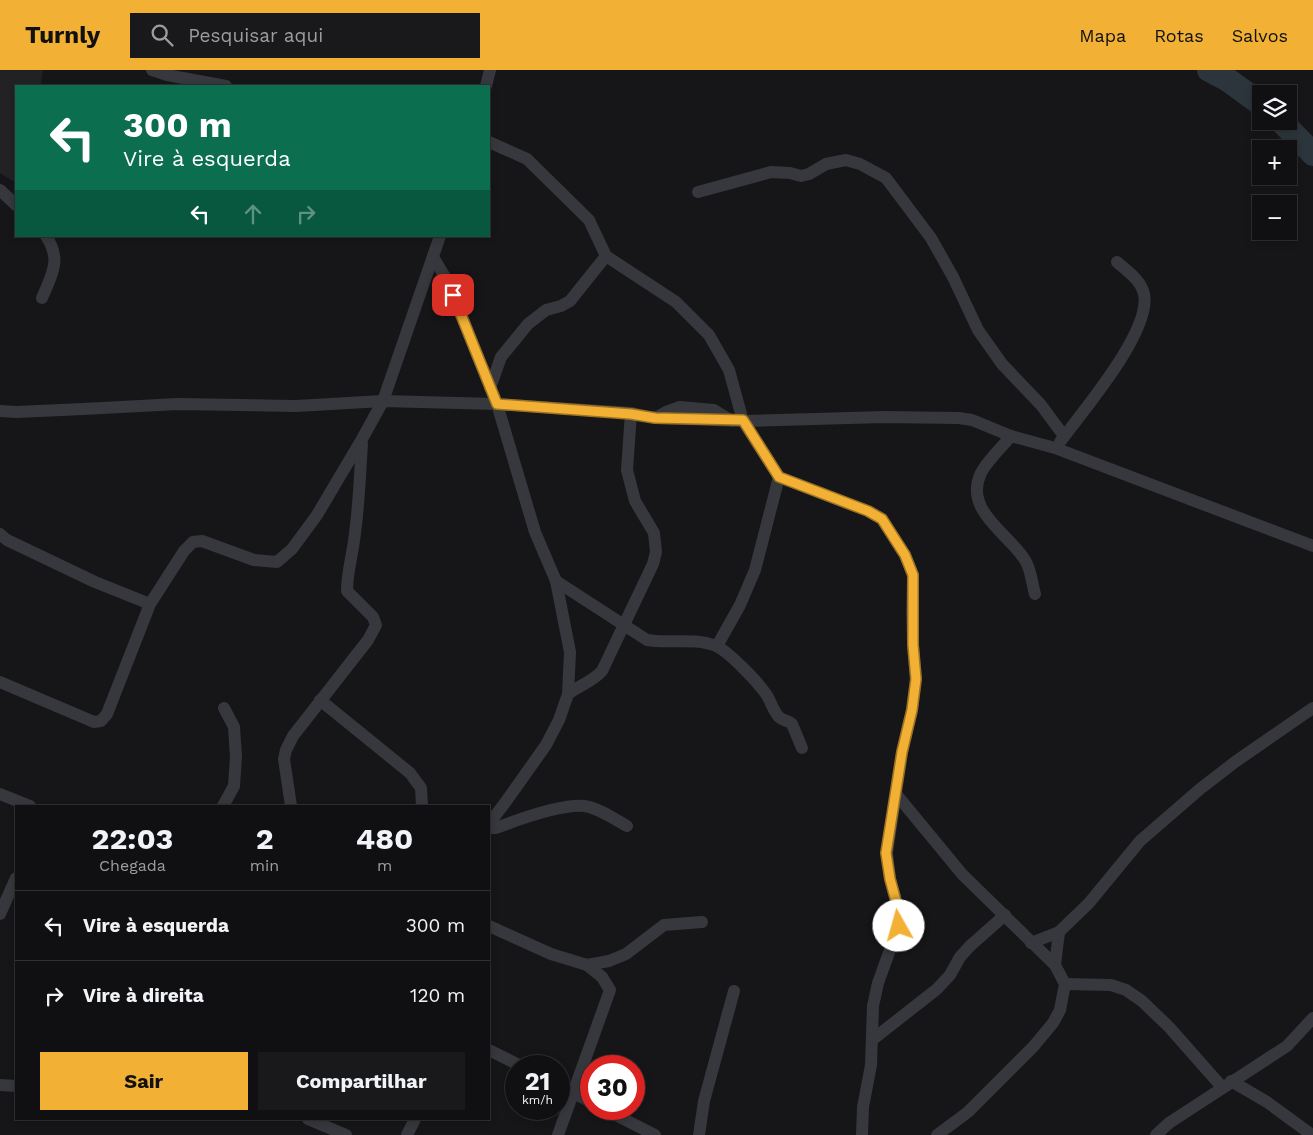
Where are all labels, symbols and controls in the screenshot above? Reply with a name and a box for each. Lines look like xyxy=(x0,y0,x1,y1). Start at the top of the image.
search box xyxy=(130,13,480,58)
text: Turnly xyxy=(25,21,100,49)
icon: search xyxy=(148,21,176,49)
text: Pesquisar aqui xyxy=(188,24,323,47)
text: Mapa xyxy=(1079,25,1126,46)
text: Rotas xyxy=(1154,25,1204,46)
text: Salvos xyxy=(1232,25,1288,46)
map controls xyxy=(1252,85,1297,240)
button: layers xyxy=(1252,85,1297,130)
text: 300 m xyxy=(123,104,232,146)
icon: left xyxy=(40,105,105,170)
button: + xyxy=(1252,140,1297,185)
text: Vire à esquerda xyxy=(123,146,291,171)
button: − xyxy=(1252,195,1297,240)
icon: left xyxy=(186,200,214,228)
icon: ahead xyxy=(239,200,267,228)
icon: right xyxy=(292,200,320,228)
pin xyxy=(432,274,474,316)
icon: arrive xyxy=(439,281,467,309)
text: 22:03 xyxy=(92,821,173,856)
text: 2 xyxy=(256,821,274,856)
text: 480 xyxy=(356,821,413,856)
text: Chegada xyxy=(99,856,166,875)
text: min xyxy=(250,856,279,875)
text: m xyxy=(377,856,392,875)
position arrow xyxy=(872,899,924,951)
icon: left xyxy=(40,912,68,940)
text: Vire à esquerda xyxy=(83,914,229,937)
text: 300 m xyxy=(406,914,465,937)
icon: right xyxy=(40,982,68,1010)
text: Vire à direita xyxy=(83,984,204,1007)
text: 120 m xyxy=(410,984,465,1007)
button: Sair xyxy=(40,1052,248,1110)
button: Compartilhar xyxy=(258,1052,465,1110)
speed limit sign: 30 xyxy=(580,1055,645,1120)
text: 21 xyxy=(525,1067,550,1096)
text: km/h xyxy=(522,1093,553,1107)

